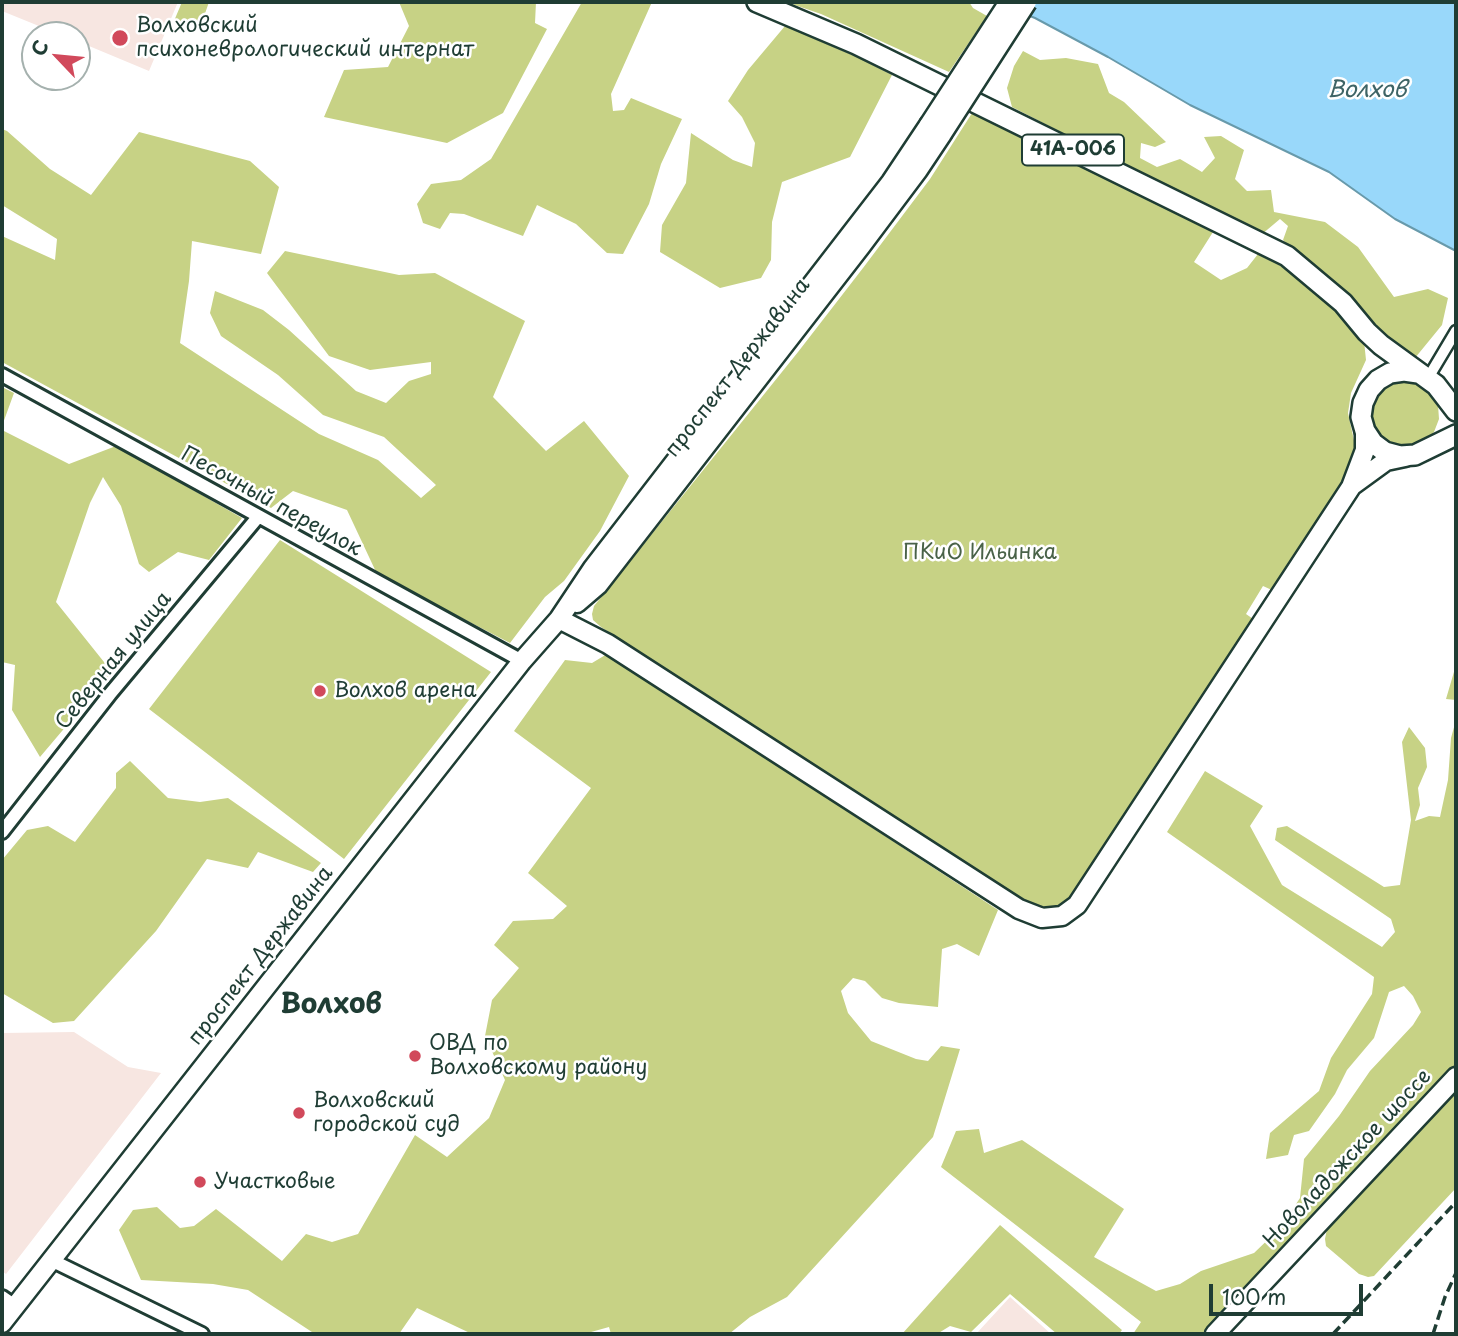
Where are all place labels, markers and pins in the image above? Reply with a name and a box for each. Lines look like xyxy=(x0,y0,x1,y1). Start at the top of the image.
place label: Волховский психоневрологический интернат xyxy=(136,13,474,63)
marker: Волховский психоневрологический интернат xyxy=(110,28,130,48)
place label: Волхов арена xyxy=(334,678,477,704)
marker: Волхов арена xyxy=(312,683,328,699)
place label: ОВД по Волховскому району xyxy=(429,1031,647,1081)
marker: ОВД по Волховскому району xyxy=(407,1048,423,1064)
place label: Волховский городской суд xyxy=(313,1088,460,1138)
marker: Волховский городской суд xyxy=(291,1105,307,1121)
place label: Участковые xyxy=(214,1169,335,1195)
marker: Участковые xyxy=(192,1174,208,1190)

